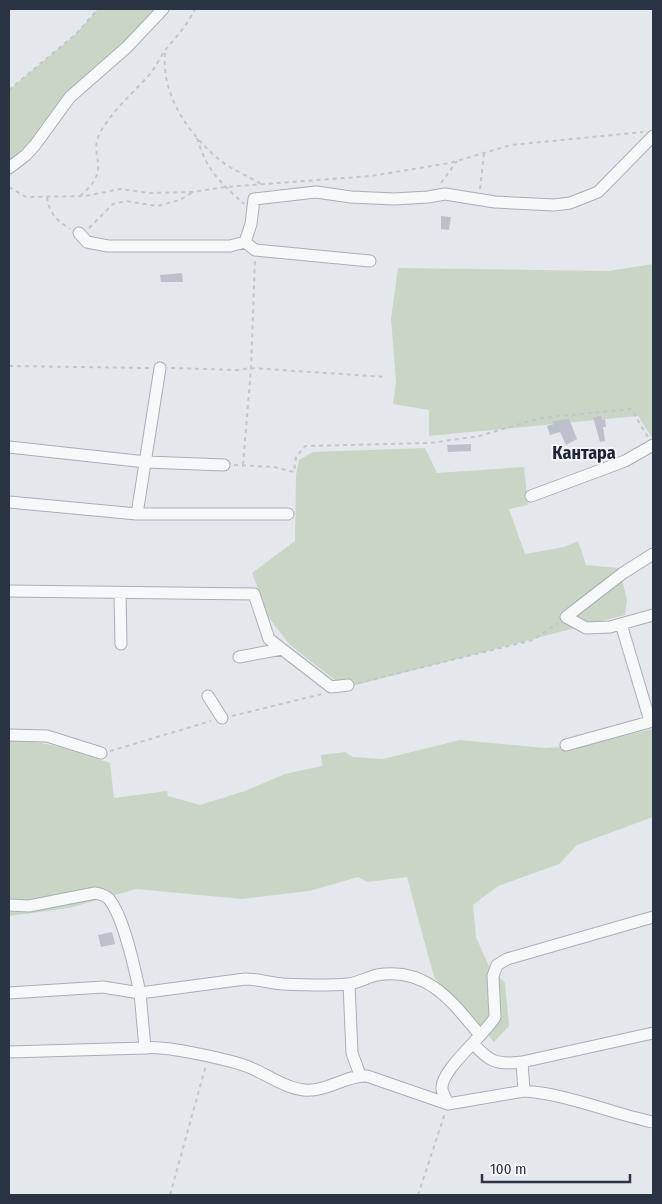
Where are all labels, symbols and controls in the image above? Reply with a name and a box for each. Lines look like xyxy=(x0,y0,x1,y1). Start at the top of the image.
district label: Кантара xyxy=(552,442,616,464)
scale bar xyxy=(482,1152,630,1184)
text: 100 m xyxy=(490,1160,527,1178)

